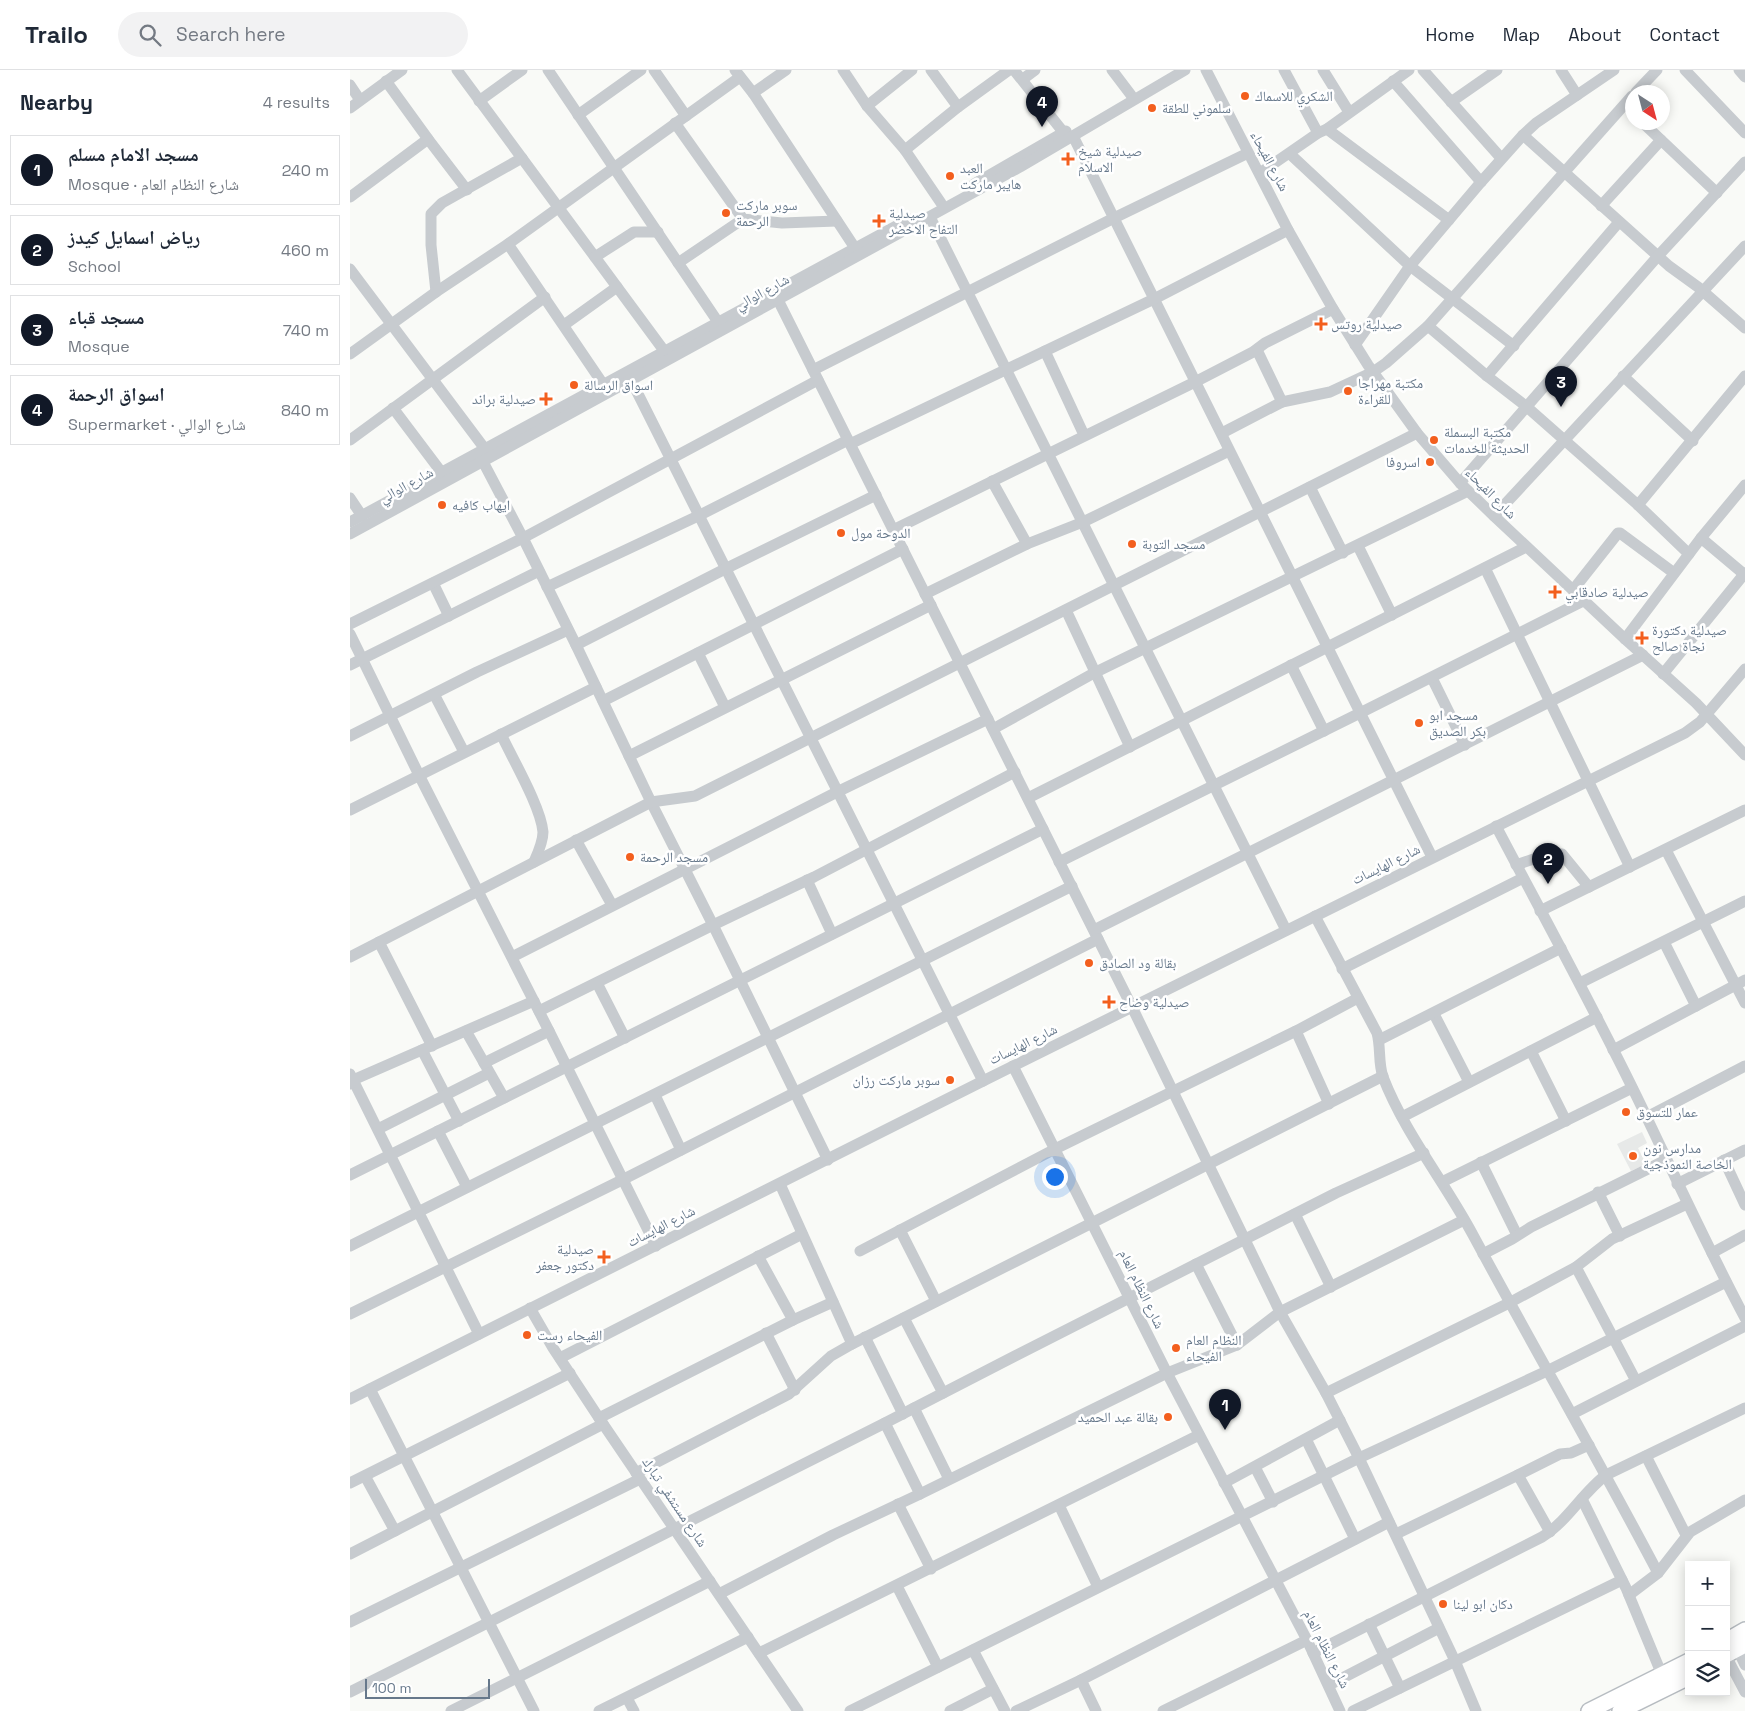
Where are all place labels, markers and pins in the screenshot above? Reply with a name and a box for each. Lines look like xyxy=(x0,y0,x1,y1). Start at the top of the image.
pin: 4 xyxy=(1026,86,1058,127)
place label: الشكري للاسماك xyxy=(1255,87,1333,108)
marker: الشكري للاسماك xyxy=(1239,90,1251,102)
place label: سلموني للطقة xyxy=(1162,99,1231,120)
marker: سلموني للطقة xyxy=(1146,102,1158,114)
place label: صيدلية شيخ الاسلام xyxy=(1078,142,1142,177)
marker: صيدلية شيخ الاسلام xyxy=(1062,153,1074,165)
place label: العبد هايبر ماركت xyxy=(960,159,1021,193)
marker: العبد هايبر ماركت xyxy=(944,170,956,182)
place label: سوبر ماركت الرحمة xyxy=(736,196,797,230)
place label: صيدلية التفاح الاخضر xyxy=(888,204,958,239)
marker: سوبر ماركت الرحمة xyxy=(720,207,732,219)
marker: صيدلية التفاح الاخضر xyxy=(873,215,885,227)
place label: صيدلية روتس xyxy=(1331,315,1403,333)
marker: صيدلية روتس xyxy=(1315,318,1327,330)
pin: 3 xyxy=(1545,366,1577,407)
place label: مكتبة مهراجا للقراءة xyxy=(1358,374,1423,408)
place label: اسواق الرسالة xyxy=(584,376,653,394)
marker: اسواق الرسالة xyxy=(568,379,580,391)
marker: مكتبة مهراجا للقراءة xyxy=(1342,385,1354,397)
place label: صيدلية براند xyxy=(472,390,536,408)
marker: صيدلية براند xyxy=(540,393,552,405)
place label: مكتبة البسملة الحديثة للخدمات xyxy=(1444,423,1529,457)
marker: مكتبة البسملة الحديثة للخدمات xyxy=(1428,434,1440,446)
place label: اسروفا xyxy=(1386,453,1420,471)
marker: اسروفا xyxy=(1424,456,1436,468)
place label: ايهاب كافيه xyxy=(452,496,510,514)
marker: ايهاب كافيه xyxy=(436,499,448,511)
place label: الدوحة مول xyxy=(851,524,911,542)
marker: الدوحة مول xyxy=(835,527,847,539)
place label: مسجد التوبة xyxy=(1142,535,1205,553)
marker: مسجد التوبة xyxy=(1126,538,1138,550)
place label: صيدلية صادقابي xyxy=(1565,583,1649,604)
marker: صيدلية صادقابي xyxy=(1549,586,1561,598)
place label: صيدلية دكتورة نجاة صالح xyxy=(1652,621,1727,656)
marker: صيدلية دكتورة نجاة صالح xyxy=(1636,632,1648,644)
place label: مسجد ابو بكر الصديق xyxy=(1429,706,1486,741)
marker: مسجد ابو بكر الصديق xyxy=(1413,717,1425,729)
pin: 2 xyxy=(1532,843,1564,884)
place label: مسجد الرحمة xyxy=(640,848,708,866)
marker: مسجد الرحمة xyxy=(624,851,636,863)
place label: بقالة ود الصادق xyxy=(1099,954,1176,972)
marker: بقالة ود الصادق xyxy=(1083,957,1095,969)
place label: صيدلية وضاح xyxy=(1119,993,1190,1012)
marker: صيدلية وضاح xyxy=(1103,996,1115,1008)
place label: سوبر ماركت رزان xyxy=(853,1071,940,1089)
marker: سوبر ماركت رزان xyxy=(944,1074,956,1086)
place label: عمار للتسوق xyxy=(1636,1103,1698,1121)
marker: عمار للتسوق xyxy=(1620,1106,1632,1118)
place label: مدارس نون الخاصة النموذجية xyxy=(1643,1139,1732,1173)
marker: مدارس نون الخاصة النموذجية xyxy=(1627,1150,1639,1162)
place label: صيدلية دكتور جعفر xyxy=(535,1240,594,1274)
marker: صيدلية دكتور جعفر xyxy=(598,1251,610,1263)
place label: الفيحاء رست xyxy=(537,1326,602,1344)
marker: الفيحاء رست xyxy=(521,1329,533,1341)
place label: النظام العام الفيحاء xyxy=(1186,1331,1242,1365)
marker: النظام العام الفيحاء xyxy=(1170,1342,1182,1354)
pin: 1 xyxy=(1209,1389,1241,1430)
place label: بقالة عبد الحميد xyxy=(1078,1408,1158,1426)
marker: بقالة عبد الحميد xyxy=(1162,1411,1174,1423)
place label: دكان ابو لينا xyxy=(1453,1595,1513,1613)
marker: دكان ابو لينا xyxy=(1437,1598,1449,1610)

